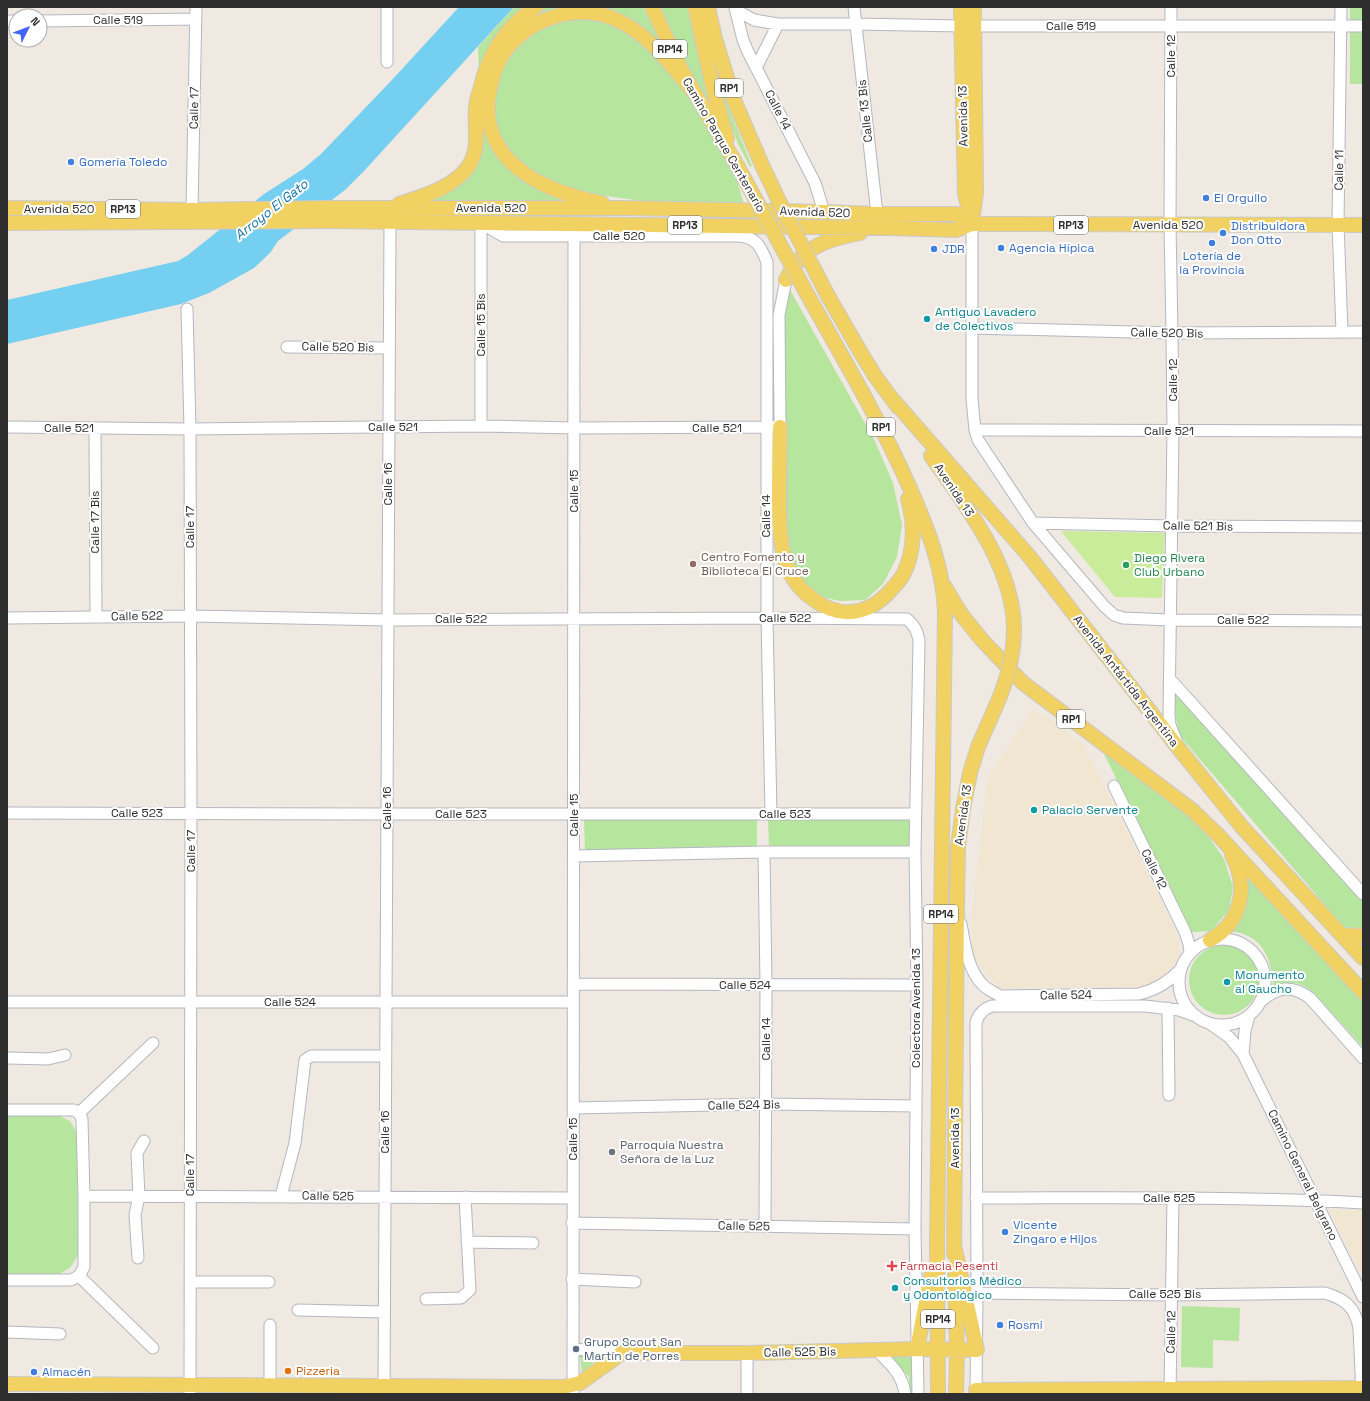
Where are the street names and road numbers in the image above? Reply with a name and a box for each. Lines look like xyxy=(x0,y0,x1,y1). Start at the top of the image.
street label: Calle 519 xyxy=(93,12,143,28)
street label: Calle 519 xyxy=(1046,18,1096,34)
street label: Calle 12 xyxy=(1163,35,1179,77)
road number: RP14 xyxy=(653,40,687,58)
street label: Camino Parque Centenario xyxy=(679,75,769,215)
road number: RP1 xyxy=(715,79,743,97)
street label: Calle 13 Bis xyxy=(854,79,876,143)
street label: Avenida 13 xyxy=(954,85,972,147)
street label: Calle 17 xyxy=(186,86,202,129)
street label: Calle 14 xyxy=(761,87,795,133)
street label: Calle 11 xyxy=(1331,150,1347,190)
road number: RP13 xyxy=(106,200,140,218)
street label: Avenida 520 xyxy=(456,200,526,216)
street label: Avenida 520 xyxy=(24,201,94,217)
street label: Avenida 520 xyxy=(779,203,851,221)
road number: RP13 xyxy=(668,216,702,234)
road number: RP13 xyxy=(1054,216,1088,234)
street label: Avenida 520 xyxy=(1133,217,1203,233)
street label: Calle 520 xyxy=(593,228,645,244)
street label: Calle 15 Bis xyxy=(473,293,489,357)
street label: Calle 520 Bis xyxy=(1130,324,1204,342)
street label: Calle 520 Bis xyxy=(301,338,375,356)
street label: Calle 12 xyxy=(1165,359,1181,401)
road number: RP1 xyxy=(867,418,895,436)
street label: Calle 521 xyxy=(368,419,418,435)
street label: Calle 521 xyxy=(44,420,94,436)
street label: Calle 521 xyxy=(692,420,742,436)
street label: Calle 521 xyxy=(1144,423,1194,439)
street label: Avenida 13 xyxy=(930,460,978,520)
street label: Calle 16 xyxy=(380,462,396,506)
street label: Calle 15 xyxy=(566,470,582,512)
street label: Calle 17 Bis xyxy=(87,491,103,553)
street label: Calle 14 xyxy=(758,494,774,538)
street label: Calle 17 xyxy=(182,506,198,548)
street label: Calle 521 Bis xyxy=(1163,517,1233,535)
street label: Calle 522 xyxy=(111,608,163,624)
street label: Calle 522 xyxy=(759,610,811,626)
street label: Calle 522 xyxy=(435,611,487,627)
street label: Avenida Antártida Argentina xyxy=(1070,612,1182,750)
street label: Calle 522 xyxy=(1217,612,1269,628)
road number: RP1 xyxy=(1057,710,1085,728)
street label: Avenida 13 xyxy=(951,784,975,846)
street label: Calle 16 xyxy=(379,786,395,830)
street label: Calle 15 xyxy=(566,794,582,836)
street label: Calle 523 xyxy=(111,805,163,821)
street label: Calle 523 xyxy=(435,806,487,822)
street label: Calle 523 xyxy=(759,806,811,822)
street label: Calle 17 xyxy=(183,830,199,872)
street label: Calle 12 xyxy=(1137,846,1171,892)
road number: RP14 xyxy=(924,905,958,923)
street label: Colectora Avenida 13 xyxy=(908,948,924,1068)
street label: Calle 524 xyxy=(719,977,772,993)
street label: Calle 524 xyxy=(1040,987,1093,1003)
street label: Calle 524 xyxy=(264,994,317,1010)
street label: Calle 14 xyxy=(758,1017,774,1061)
street label: Calle 524 Bis xyxy=(708,1096,780,1114)
street label: Camino General Belgrano xyxy=(1264,1107,1342,1243)
street label: Avenida 13 xyxy=(947,1108,963,1168)
street label: Calle 16 xyxy=(377,1110,393,1154)
street label: Calle 15 xyxy=(565,1118,581,1160)
street label: Calle 17 xyxy=(182,1154,198,1196)
street label: Calle 525 xyxy=(302,1188,354,1204)
street label: Calle 525 xyxy=(1143,1190,1195,1206)
street label: Calle 525 xyxy=(718,1218,770,1234)
street label: Calle 525 Bis xyxy=(1129,1286,1201,1302)
road number: RP14 xyxy=(921,1310,955,1328)
street label: Calle 12 xyxy=(1163,1310,1179,1354)
street label: Calle 525 Bis xyxy=(764,1343,836,1361)

